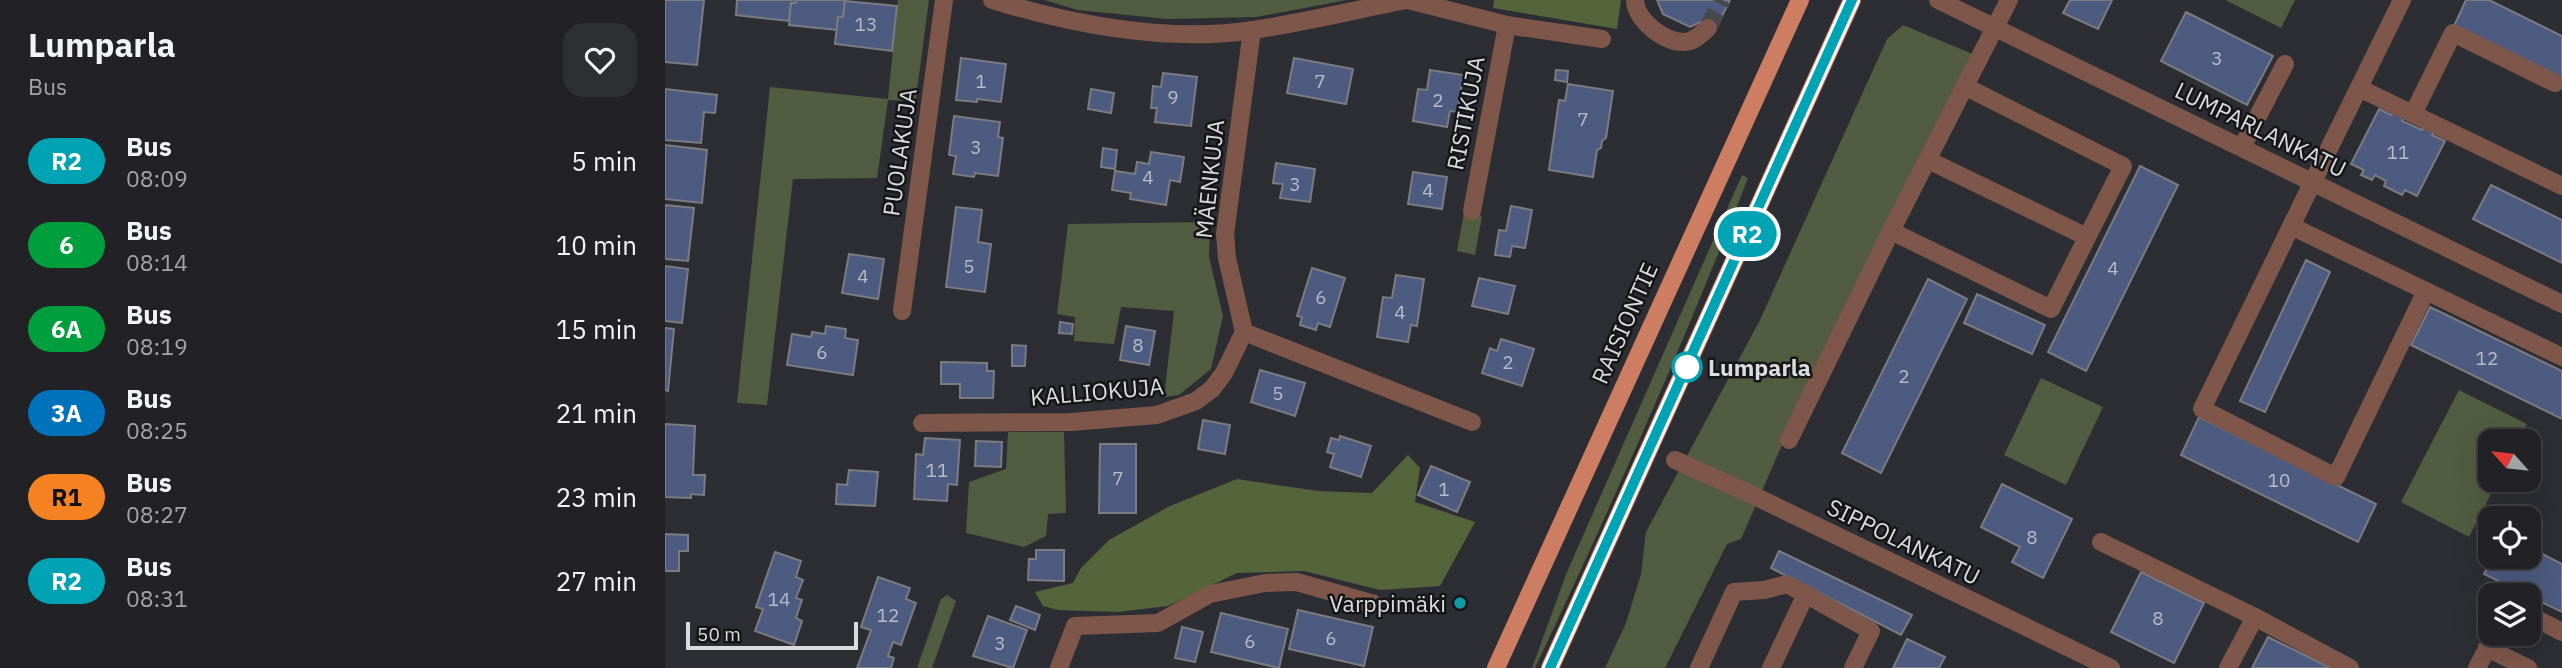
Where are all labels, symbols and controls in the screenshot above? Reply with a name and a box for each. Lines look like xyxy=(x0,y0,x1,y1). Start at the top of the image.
house number: 13 xyxy=(855,12,877,36)
text: Lumparla xyxy=(28,23,175,66)
button: heart xyxy=(563,23,637,97)
house number: 3 xyxy=(2211,46,2223,70)
street label: RISTIKUJA xyxy=(1439,53,1491,172)
house number: 1 xyxy=(975,69,987,93)
house number: 7 xyxy=(1314,69,1326,93)
text: Bus xyxy=(28,71,67,101)
street label: LUMPARLANKATU xyxy=(2170,75,2352,183)
house number: 9 xyxy=(1167,85,1179,109)
street label: PUOLAKUJA xyxy=(875,86,923,218)
house number: 2 xyxy=(1432,88,1444,112)
house number: 7 xyxy=(1577,107,1589,131)
street label: MÄENKUJA xyxy=(1188,118,1230,240)
text: Bus xyxy=(126,129,172,163)
house number: 3 xyxy=(970,135,982,159)
house number: 11 xyxy=(2387,140,2409,164)
text: 5 min xyxy=(571,144,637,178)
text: R2 xyxy=(51,145,82,177)
text: 08:09 xyxy=(126,163,188,193)
house number: 4 xyxy=(1142,165,1154,189)
house number: 3 xyxy=(1289,172,1301,196)
house number: 4 xyxy=(1422,178,1434,202)
line badge: R2 xyxy=(1715,211,1779,257)
text: Bus xyxy=(126,213,172,247)
text: R2 xyxy=(1732,218,1762,250)
text: 10 min xyxy=(556,228,637,262)
text: 6 xyxy=(59,229,74,261)
text: 08:14 xyxy=(126,247,188,277)
house number: 5 xyxy=(963,254,975,278)
house number: 4 xyxy=(2107,256,2119,280)
street label: RAISIONTIE xyxy=(1584,258,1664,388)
house number: 4 xyxy=(857,264,869,288)
house number: 6 xyxy=(1315,285,1327,309)
text: Bus xyxy=(126,297,172,331)
house number: 4 xyxy=(1394,300,1406,324)
text: 15 min xyxy=(556,312,637,346)
text: 6A xyxy=(51,313,82,345)
text: 08:19 xyxy=(126,331,188,361)
house number: 8 xyxy=(1132,333,1144,357)
house number: 6 xyxy=(816,340,828,364)
house number: 12 xyxy=(2476,346,2498,370)
house number: 2 xyxy=(1502,350,1514,374)
marker: Lumparla xyxy=(1672,352,1702,382)
place label: Lumparla xyxy=(1708,352,1811,382)
house number: 2 xyxy=(1898,364,1910,388)
street label: KALLIOKUJA xyxy=(1029,370,1165,412)
text: Bus xyxy=(126,381,172,415)
house number: 5 xyxy=(1272,381,1284,405)
text: 21 min xyxy=(556,396,637,430)
text: 3A xyxy=(51,397,82,429)
text: 08:25 xyxy=(126,415,188,445)
north arrow xyxy=(2478,429,2541,492)
map controls xyxy=(2478,429,2541,646)
house number: 11 xyxy=(926,458,948,482)
text: Bus xyxy=(126,465,172,499)
house number: 7 xyxy=(1112,466,1124,490)
house number: 10 xyxy=(2268,468,2290,492)
house number: 1 xyxy=(1438,477,1450,501)
text: 23 min xyxy=(556,480,637,514)
text: R1 xyxy=(51,481,82,513)
street label: SIPPOLANKATU xyxy=(1823,491,1985,591)
text: 08:27 xyxy=(126,499,188,529)
button: locate xyxy=(2478,506,2541,569)
house number: 8 xyxy=(2026,525,2038,549)
text: Bus xyxy=(126,549,172,583)
text: 27 min xyxy=(556,564,637,598)
text: R2 xyxy=(51,565,82,597)
text: 08:31 xyxy=(126,583,188,613)
button: layers xyxy=(2478,583,2541,646)
house number: 14 xyxy=(768,587,790,611)
place label: Varppimäki xyxy=(1329,588,1446,618)
marker: Varppimäki xyxy=(1452,595,1468,611)
house number: 12 xyxy=(877,603,899,627)
house number: 8 xyxy=(2152,606,2164,630)
scale bar xyxy=(686,619,857,651)
text: 50 m xyxy=(697,622,741,646)
house number: 6 xyxy=(1325,626,1337,650)
house number: 6 xyxy=(1244,629,1256,653)
house number: 3 xyxy=(994,631,1006,655)

